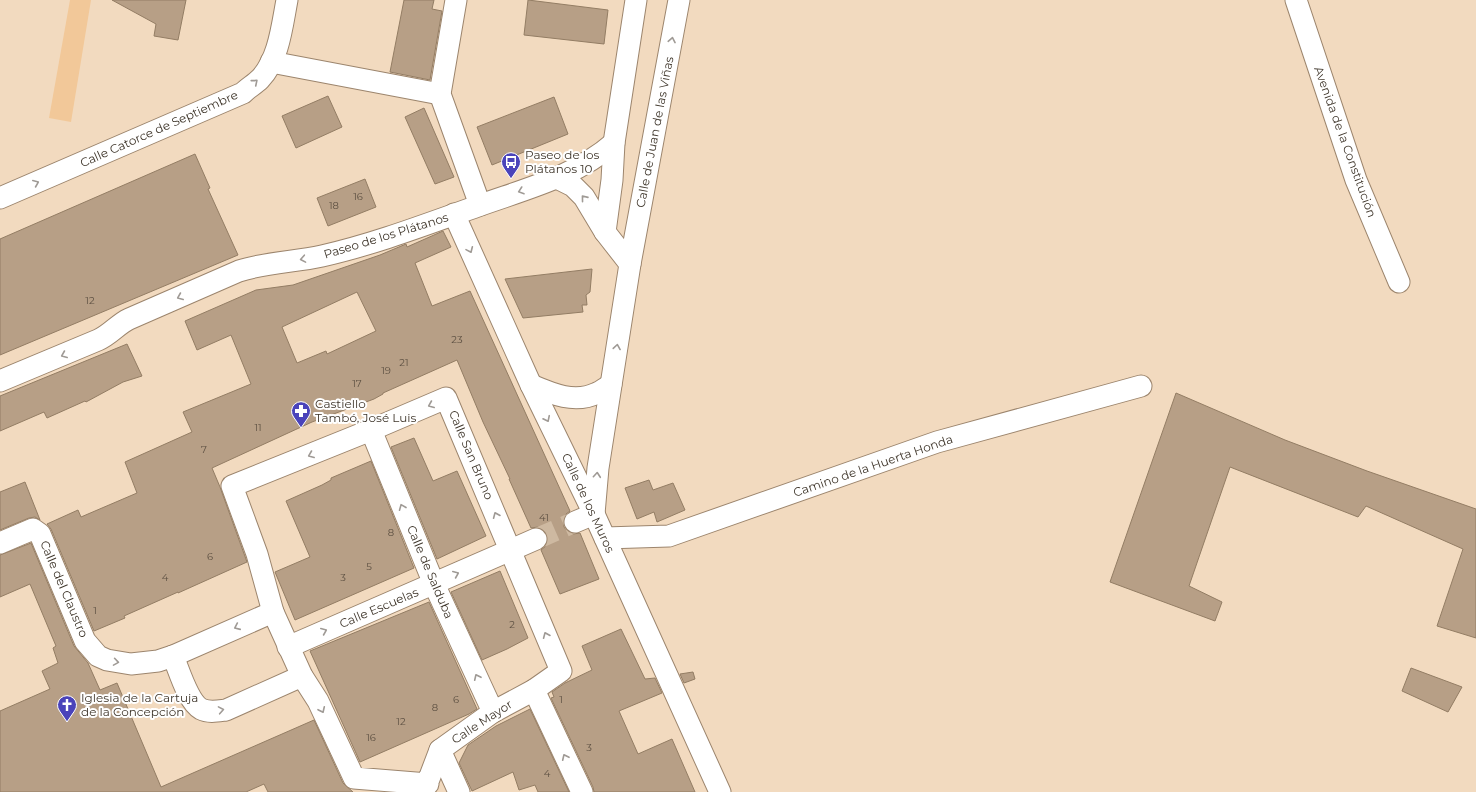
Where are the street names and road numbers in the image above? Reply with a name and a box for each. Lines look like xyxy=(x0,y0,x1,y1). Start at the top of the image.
street label: Calle de Juan de las Viñas xyxy=(632,55,677,209)
street label: Avenida de la Constitución xyxy=(1311,64,1380,219)
street label: Calle Catorce de Septiembre xyxy=(78,87,240,170)
street label: Paseo de los Plátanos xyxy=(322,209,450,262)
street label: Calle San Bruno xyxy=(446,408,497,502)
street label: Camino de la Huerta Honda xyxy=(791,431,955,500)
street label: Calle de los Muros xyxy=(559,451,618,555)
street label: Calle de Salduba xyxy=(404,523,457,621)
street label: Calle del Claustro xyxy=(37,538,92,640)
street label: Calle Escuelas xyxy=(337,584,421,631)
street label: Calle Mayor xyxy=(449,696,515,747)

